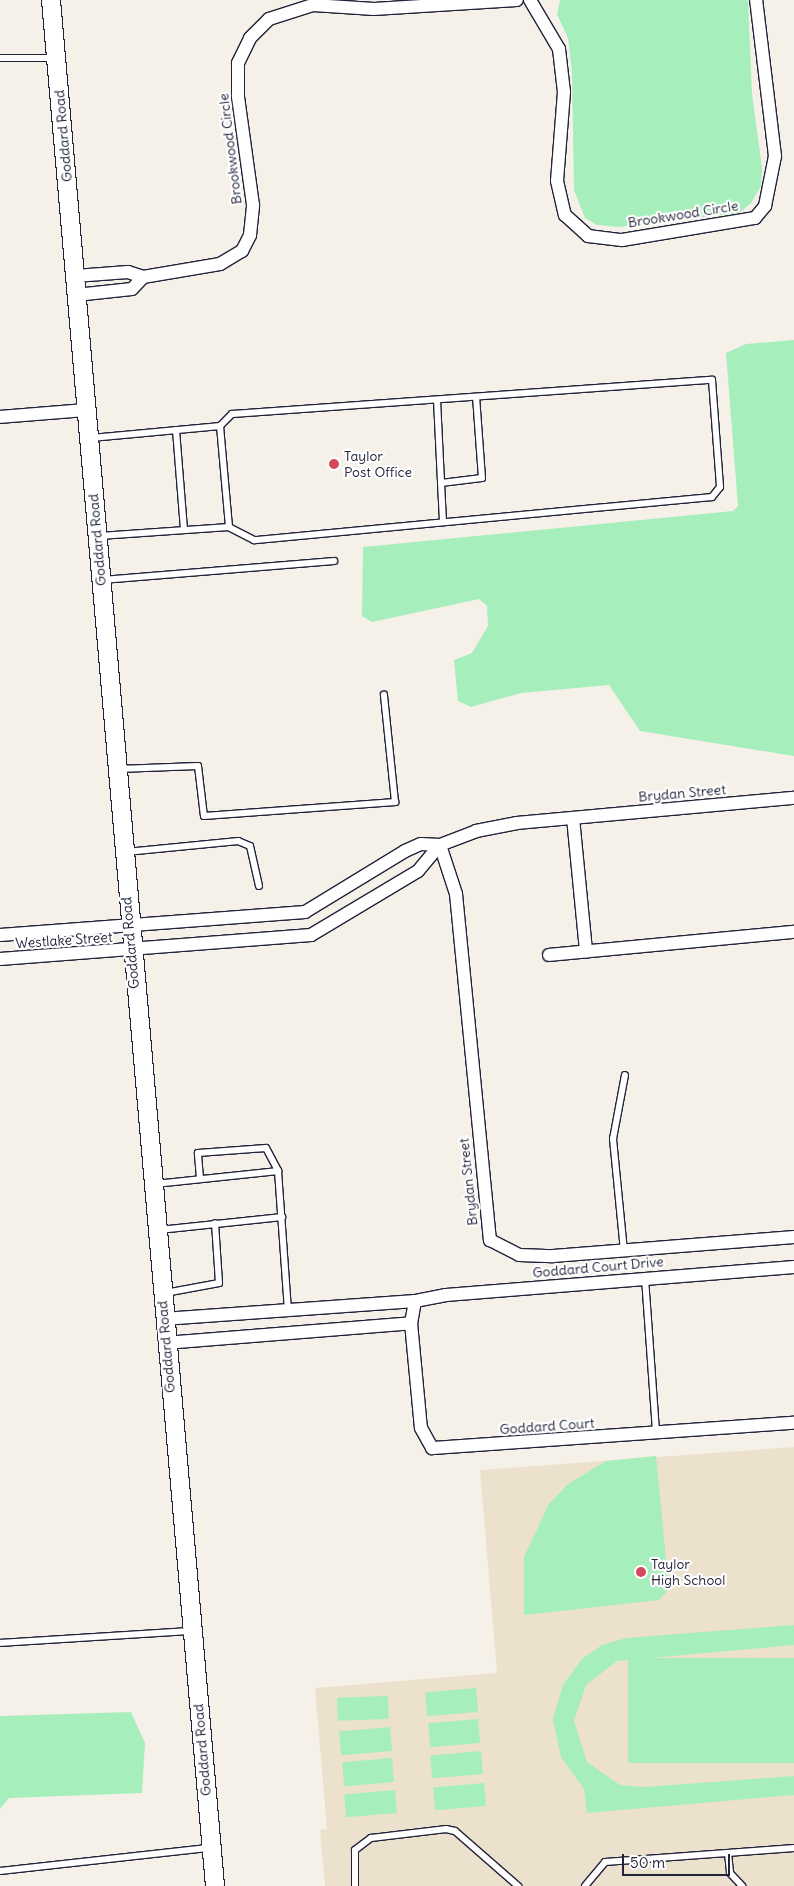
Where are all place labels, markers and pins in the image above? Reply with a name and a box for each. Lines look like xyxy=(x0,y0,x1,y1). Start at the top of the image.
place label: Taylor Post Office xyxy=(344,448,412,481)
marker: Taylor Post Office xyxy=(328,458,340,470)
place label: Taylor High School xyxy=(651,1556,725,1588)
marker: Taylor High School xyxy=(635,1566,647,1578)

